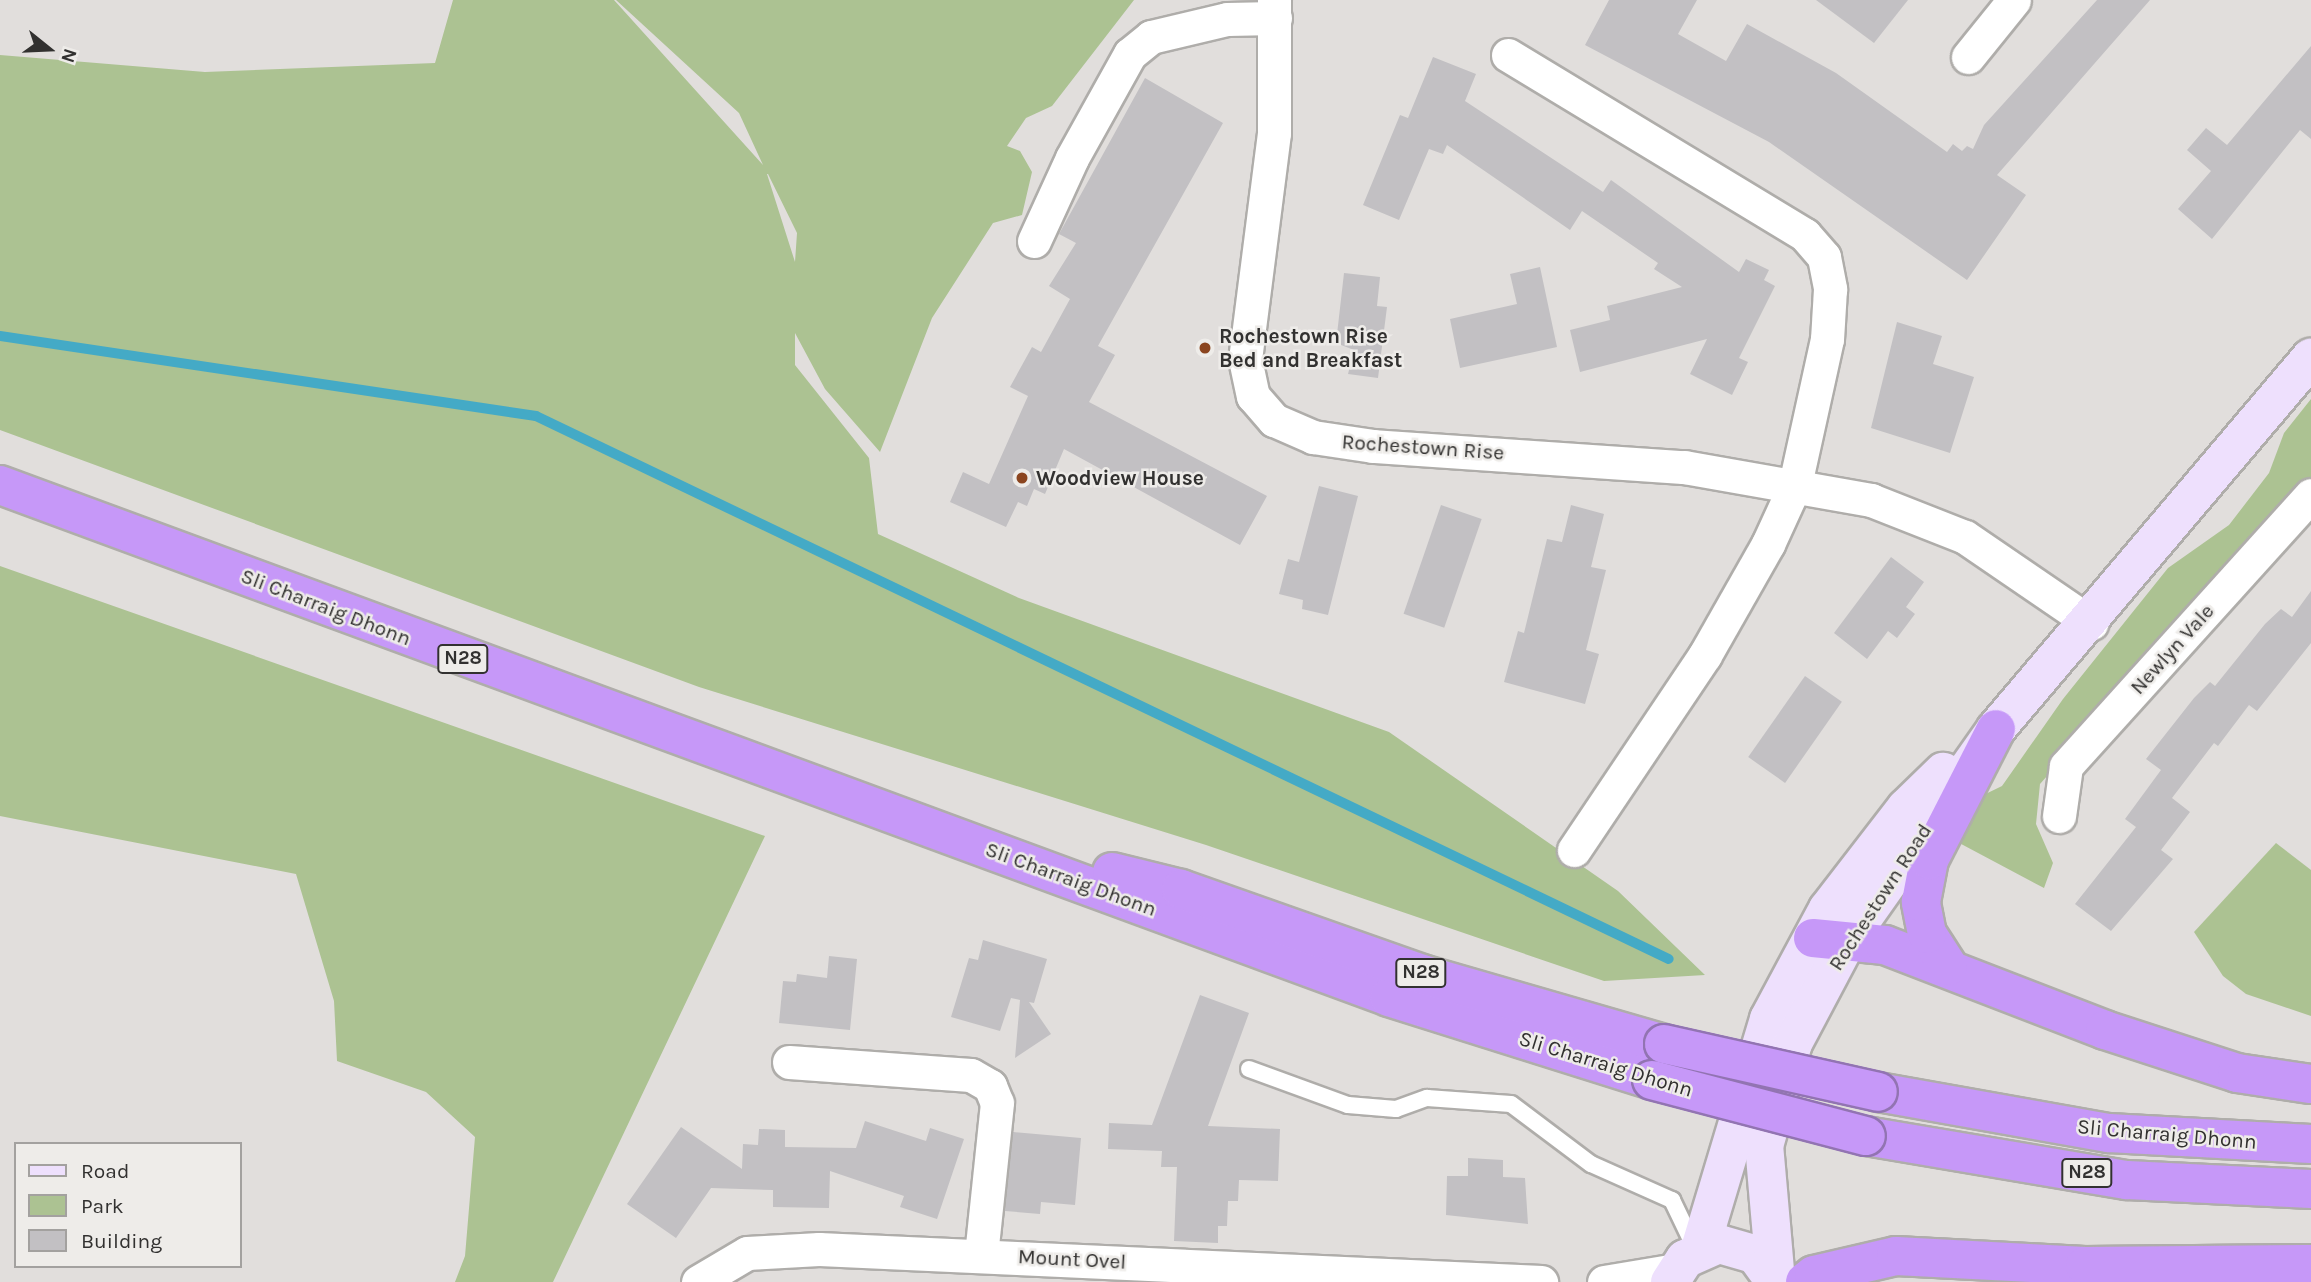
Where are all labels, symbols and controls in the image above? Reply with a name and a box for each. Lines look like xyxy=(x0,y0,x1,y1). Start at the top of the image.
north arrow xyxy=(14,14,84,84)
text: N xyxy=(56,46,82,65)
place label: Rochestown Rise Bed and Breakfast xyxy=(1219,323,1402,373)
marker: Rochestown Rise Bed and Breakfast xyxy=(1197,340,1213,356)
street label: Rochestown Rise xyxy=(1341,429,1505,465)
place label: Woodview House xyxy=(1036,465,1204,491)
marker: Woodview House xyxy=(1014,470,1030,486)
street label: Sli Charraig Dhonn xyxy=(237,563,415,651)
street label: Newlyn Vale xyxy=(2125,599,2219,699)
road number: N28 xyxy=(437,644,489,674)
street label: Rochestown Road xyxy=(1823,819,1937,975)
street label: Sli Charraig Dhonn xyxy=(982,836,1160,922)
road number: N28 xyxy=(1395,958,1447,988)
street label: Sli Charraig Dhonn xyxy=(1516,1026,1696,1102)
street label: Sli Charraig Dhonn xyxy=(2076,1114,2258,1154)
legend xyxy=(14,1142,242,1268)
road number: N28 xyxy=(2061,1158,2113,1189)
text: Road xyxy=(81,1159,129,1183)
text: Park xyxy=(81,1194,124,1218)
text: Building xyxy=(81,1229,162,1253)
street label: Mount Ovel xyxy=(1017,1244,1127,1274)

